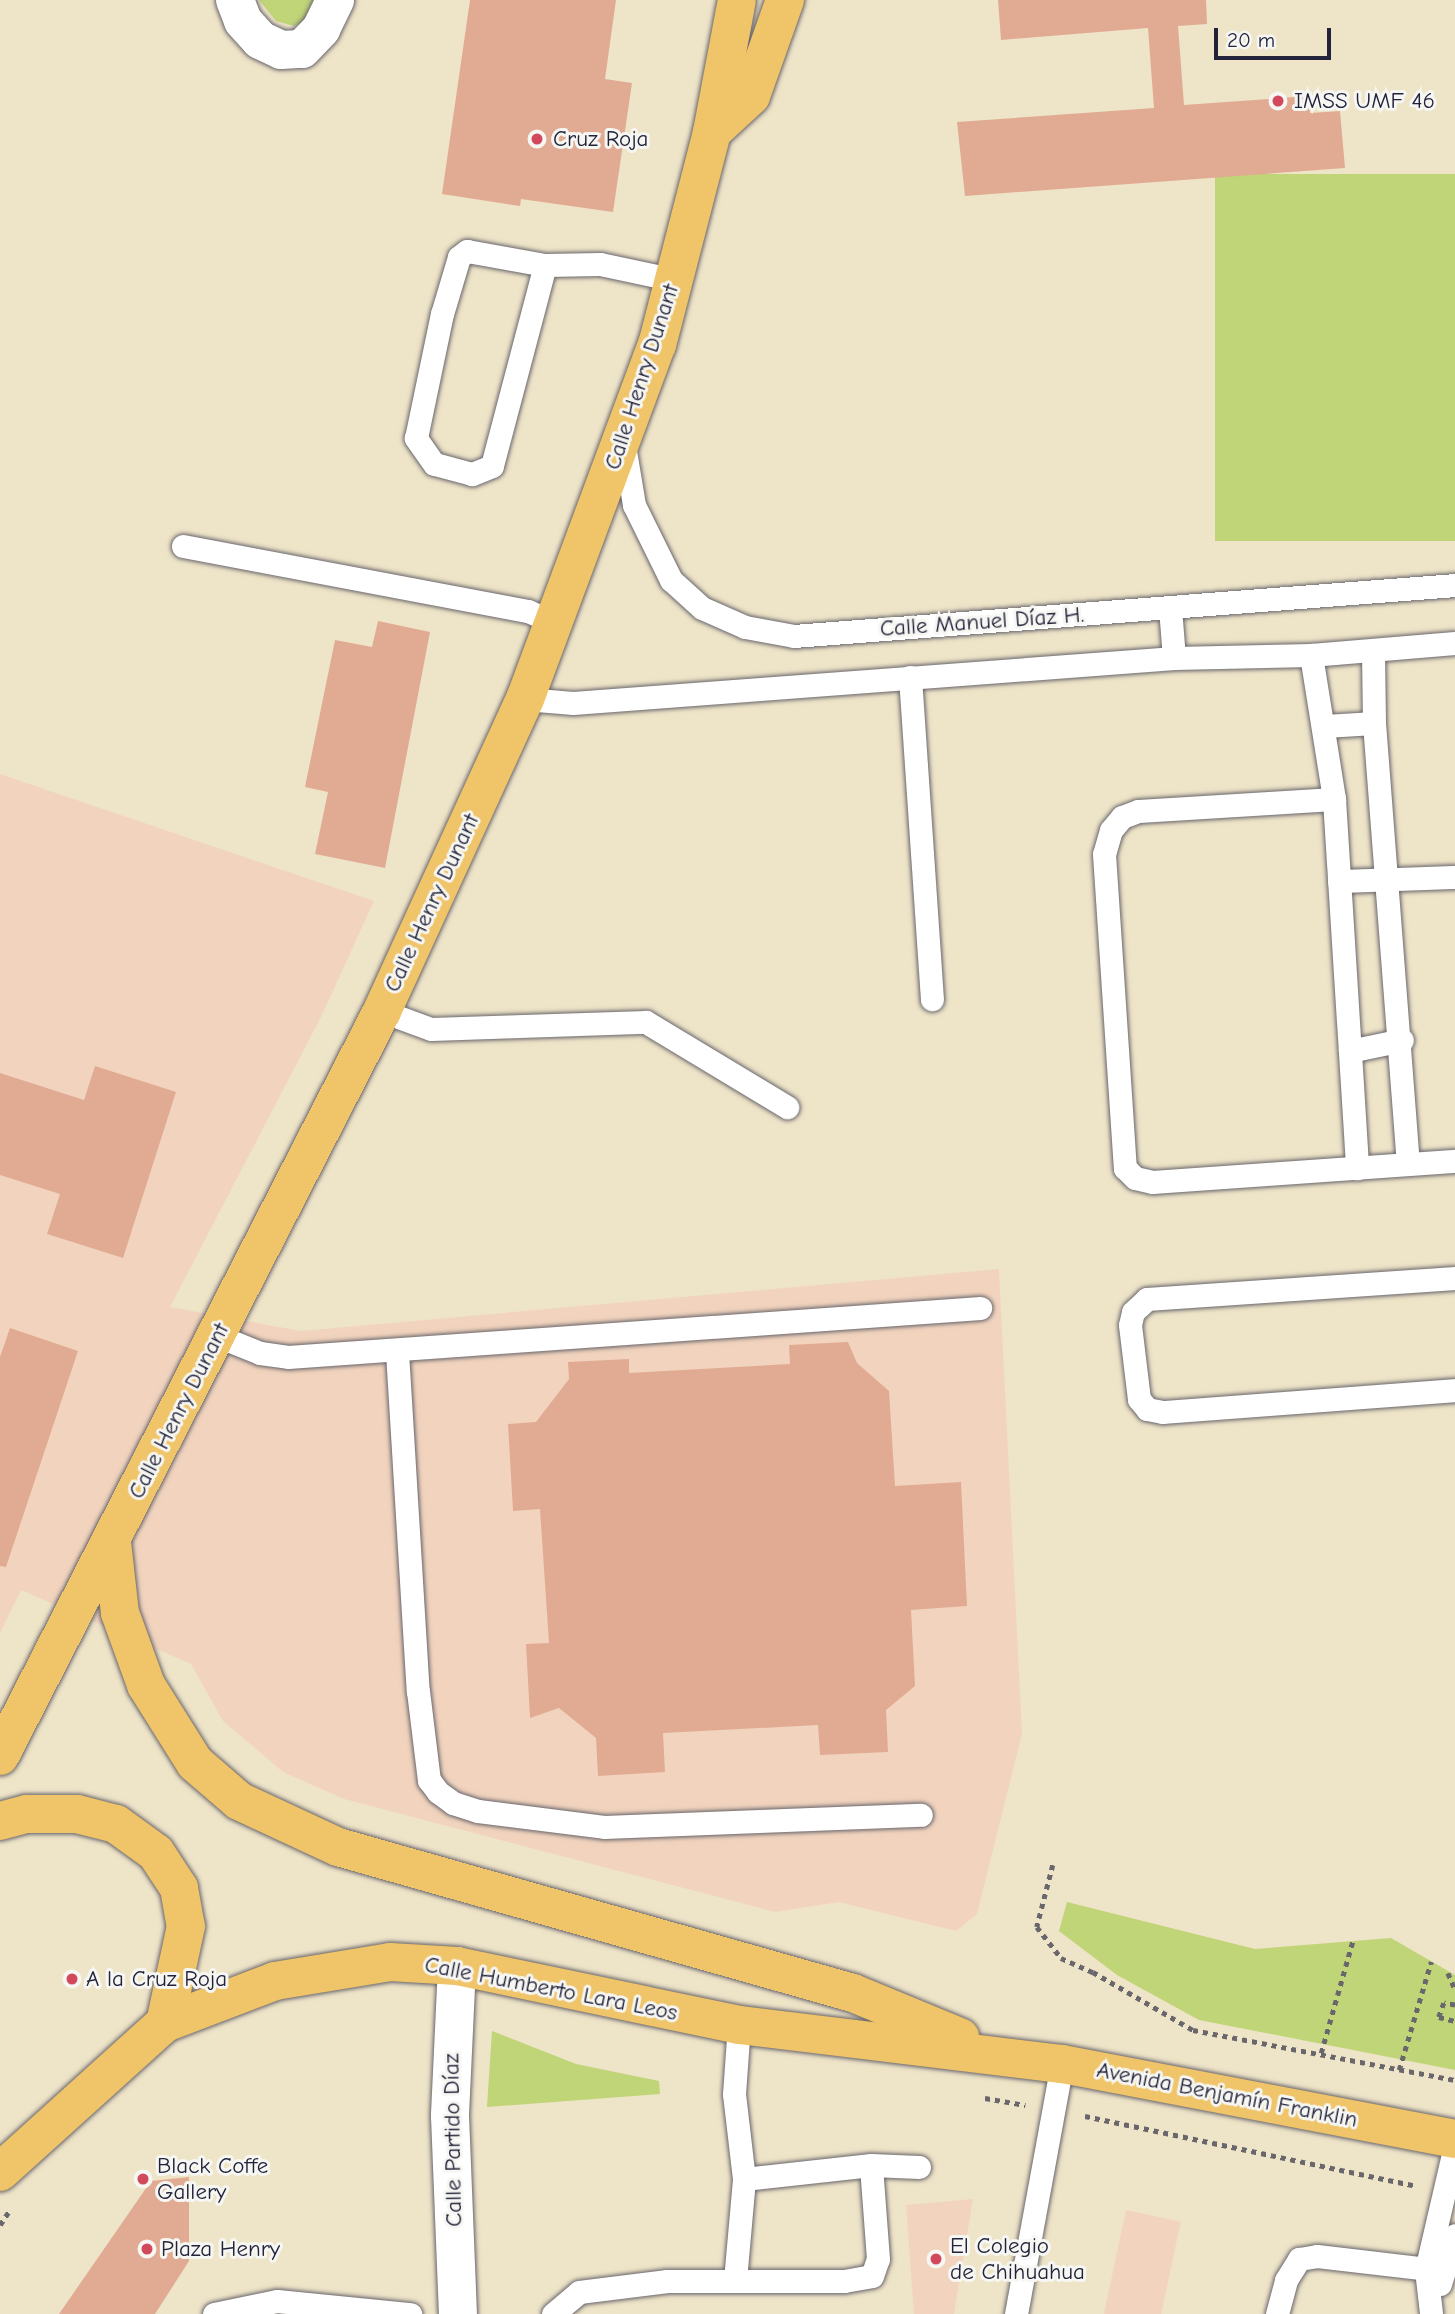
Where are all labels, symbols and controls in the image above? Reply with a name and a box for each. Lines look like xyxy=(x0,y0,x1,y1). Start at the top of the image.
scale bar xyxy=(1217,14,1334,58)
text: 20 m xyxy=(1227,28,1275,52)
place label: IMSS UMF 46 xyxy=(1294,87,1435,115)
marker: IMSS UMF 46 xyxy=(1268,91,1288,111)
place label: Cruz Roja xyxy=(553,125,648,153)
marker: Cruz Roja xyxy=(527,129,547,149)
street label: Calle Henry Dunant xyxy=(599,281,685,473)
street label: Calle Manuel Díaz H. xyxy=(879,601,1085,643)
street label: Calle Henry Dunant xyxy=(379,810,485,996)
street label: Calle Henry Dunant xyxy=(123,1319,235,1503)
street label: Calle Humberto Lara Leos xyxy=(422,1951,680,2027)
place label: A la Cruz Roja xyxy=(86,1965,227,1993)
marker: A la Cruz Roja xyxy=(64,1971,80,1987)
street label: Calle Partido Díaz xyxy=(438,2053,468,2227)
street label: Avenida Benjamín Franklin xyxy=(1094,2056,1360,2134)
place label: Black Coffe Gallery xyxy=(157,2152,268,2206)
marker: Black Coffe Gallery xyxy=(135,2171,151,2187)
place label: El Colegio de Chihuahua xyxy=(950,2232,1085,2286)
place label: Plaza Henry xyxy=(161,2235,280,2263)
marker: Plaza Henry xyxy=(139,2241,155,2257)
marker: El Colegio de Chihuahua xyxy=(928,2251,944,2267)

